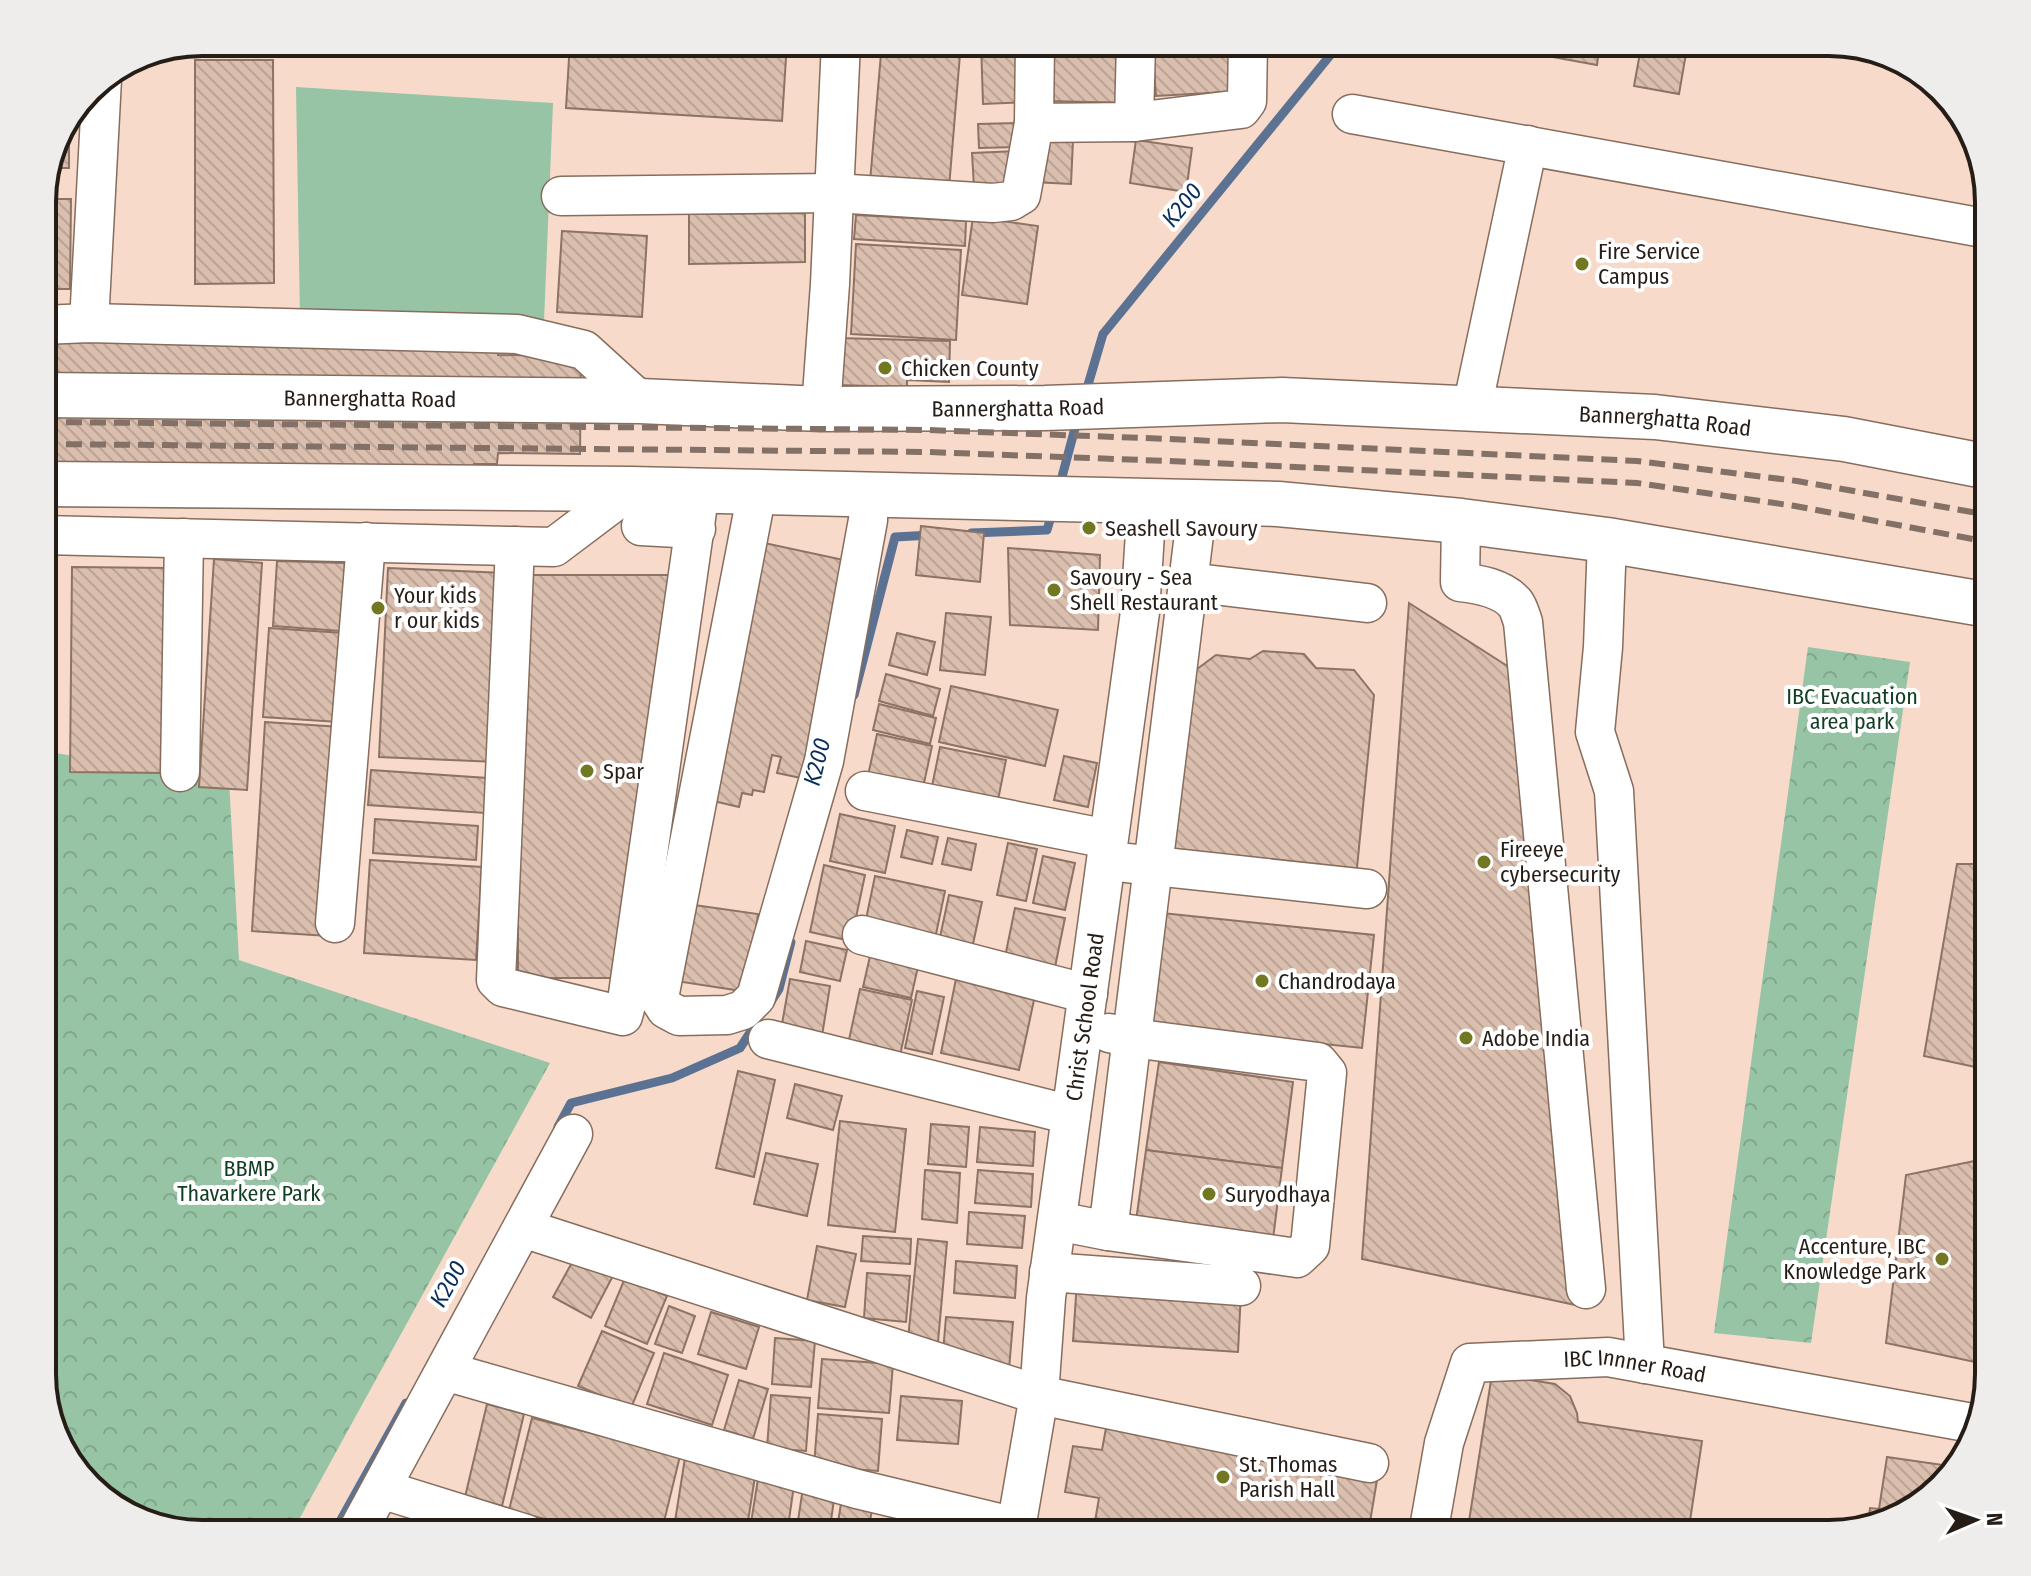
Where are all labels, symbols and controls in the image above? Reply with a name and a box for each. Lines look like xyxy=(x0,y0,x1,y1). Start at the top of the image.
water label: K200 xyxy=(1156,177,1208,233)
place label: Fire Service Campus xyxy=(1598,238,1700,290)
marker: Fire Service Campus xyxy=(1573,255,1591,273)
place label: Chicken County xyxy=(901,355,1039,382)
marker: Chicken County xyxy=(876,359,894,377)
street label: Bannerghatta Road xyxy=(283,384,457,413)
street label: Bannerghatta Road xyxy=(931,393,1105,422)
street label: Bannerghatta Road xyxy=(1578,400,1753,442)
place label: Seashell Savoury xyxy=(1105,515,1258,542)
marker: Seashell Savoury xyxy=(1080,519,1098,537)
place label: Savoury - Sea Shell Restaurant xyxy=(1070,564,1219,616)
marker: Savoury - Sea Shell Restaurant xyxy=(1045,581,1063,599)
place label: Your kids r our kids xyxy=(394,582,480,634)
marker: Your kids r our kids xyxy=(369,599,387,617)
park label: IBC Evacuation area park xyxy=(1786,683,1918,735)
water label: K200 xyxy=(798,735,836,789)
place label: Spar xyxy=(603,758,644,785)
marker: Spar xyxy=(578,762,596,780)
place label: Fireeye cybersecurity xyxy=(1500,836,1621,888)
marker: Fireeye cybersecurity xyxy=(1475,853,1493,871)
street label: Christ School Road xyxy=(1060,931,1109,1103)
place label: Chandrodaya xyxy=(1278,968,1396,995)
marker: Chandrodaya xyxy=(1253,972,1271,990)
place label: Adobe India xyxy=(1482,1025,1590,1052)
marker: Adobe India xyxy=(1457,1029,1475,1047)
park label: BBMP Thavarkere Park xyxy=(177,1155,321,1207)
place label: Suryodhaya xyxy=(1225,1181,1331,1208)
marker: Suryodhaya xyxy=(1200,1185,1218,1203)
place label: Accenture, IBC Knowledge Park xyxy=(1783,1233,1927,1285)
marker: Accenture, IBC Knowledge Park xyxy=(1933,1250,1951,1268)
water label: K200 xyxy=(424,1256,472,1312)
street label: IBC Innner Road xyxy=(1563,1343,1708,1388)
place label: St. Thomas Parish Hall xyxy=(1239,1451,1337,1503)
marker: St. Thomas Parish Hall xyxy=(1214,1468,1232,1486)
north arrow xyxy=(1935,1480,2015,1560)
text: N xyxy=(1981,1512,2008,1526)

